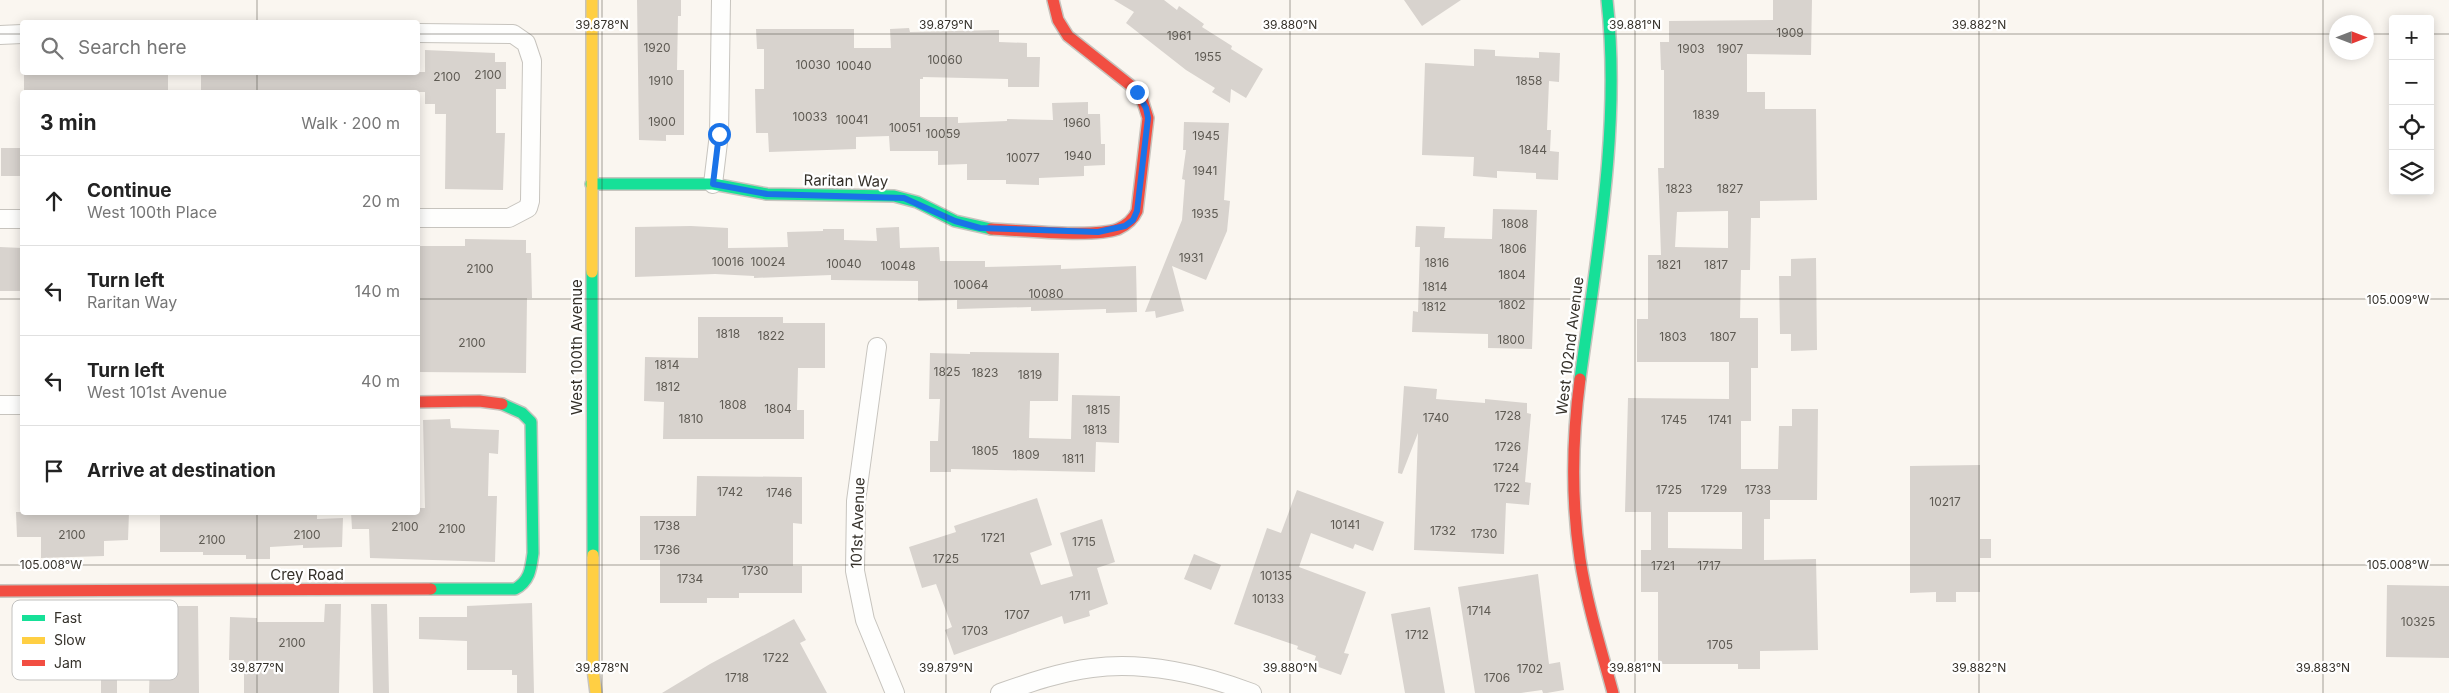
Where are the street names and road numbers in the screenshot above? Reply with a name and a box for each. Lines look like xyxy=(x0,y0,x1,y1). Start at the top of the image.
street label: Raritan Way xyxy=(804,170,889,191)
street label: West 102nd Avenue xyxy=(1552,276,1587,416)
street label: West 100th Avenue xyxy=(567,279,586,415)
street label: 101st Avenue xyxy=(846,477,869,569)
street label: Crey Road xyxy=(270,565,344,584)

